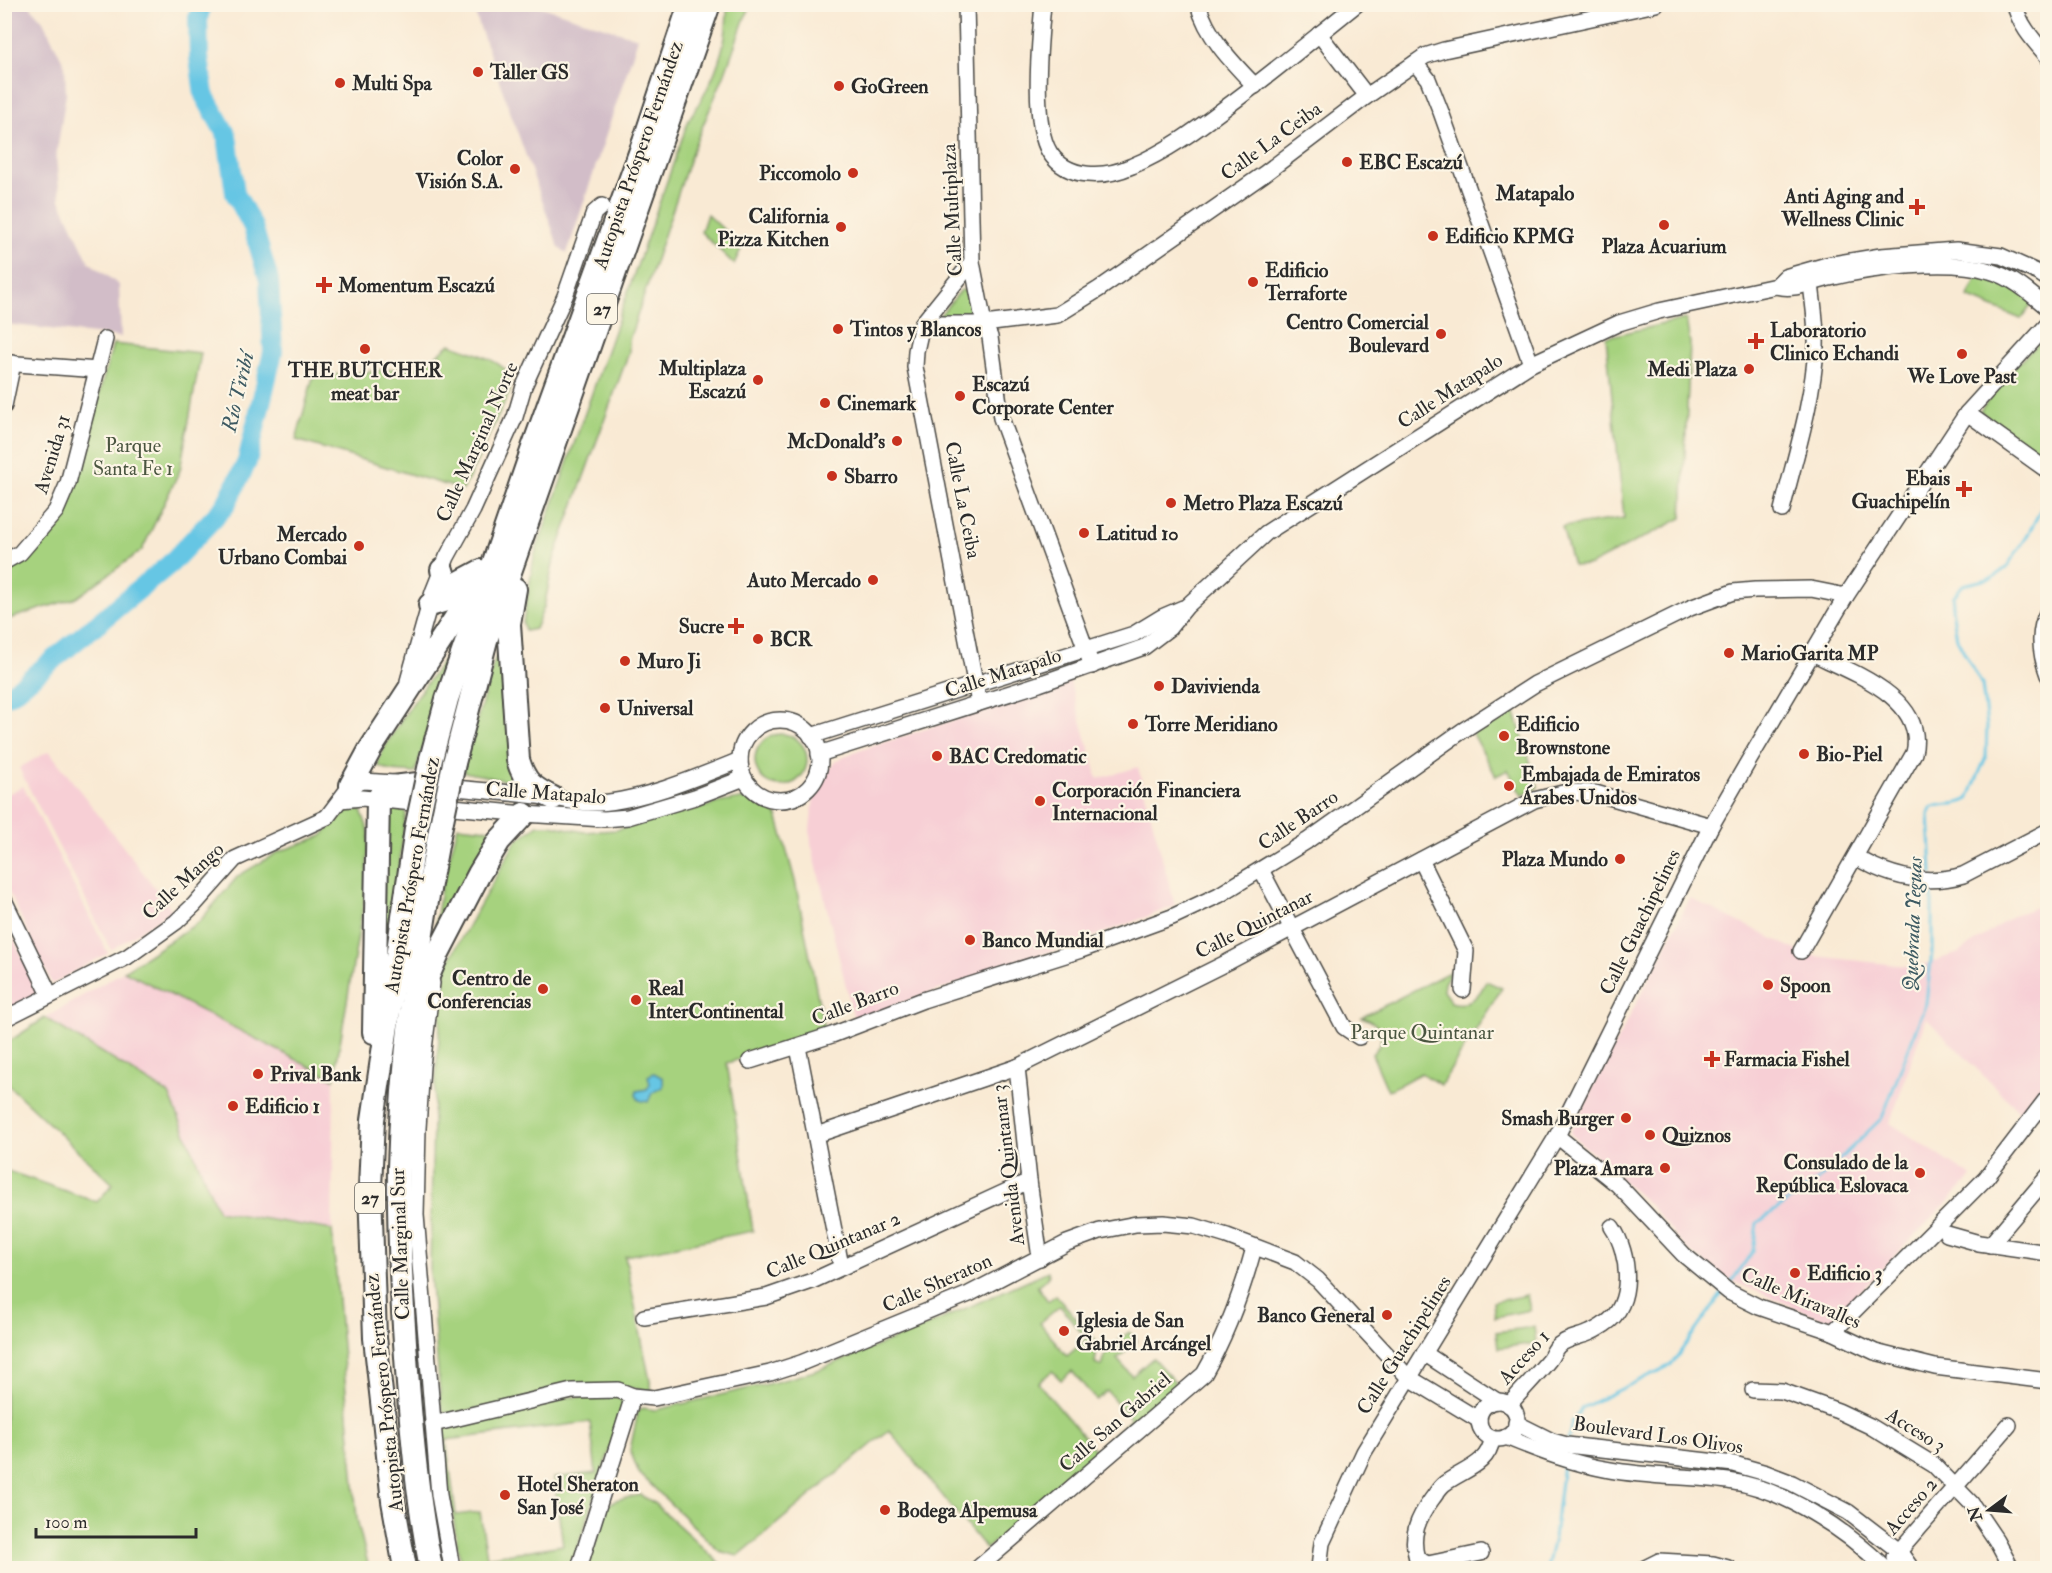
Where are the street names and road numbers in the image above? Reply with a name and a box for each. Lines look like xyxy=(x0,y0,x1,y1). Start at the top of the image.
street label: Autopista Próspero Fernández xyxy=(587,37,690,274)
street label: Calle La Ceiba xyxy=(1216,96,1327,186)
street label: Calle Multiplaza xyxy=(936,142,969,277)
road number: 27 xyxy=(587,294,617,324)
street label: Calle Matapalo xyxy=(1393,348,1508,435)
street label: Calle Marginal Norte xyxy=(430,358,524,526)
street label: Avenida 31 xyxy=(28,411,76,498)
street label: Calle La Ceiba xyxy=(939,439,987,561)
street label: Calle Matapalo xyxy=(942,642,1065,704)
street label: Autopista Próspero Fernández xyxy=(379,754,446,996)
street label: Calle Matapalo xyxy=(485,776,607,811)
street label: Calle Barro xyxy=(1253,784,1343,856)
street label: Calle Mango xyxy=(137,837,229,925)
street label: Calle Guachipelines xyxy=(1594,845,1687,999)
street label: Calle Quintanar xyxy=(1191,883,1318,964)
street label: Calle Barro xyxy=(808,975,902,1031)
street label: Avenida Quintanar 3 xyxy=(986,1083,1030,1248)
street label: Calle Marginal Sur xyxy=(385,1167,415,1321)
road number: 27 xyxy=(355,1183,385,1213)
street label: Calle Quintanar 2 xyxy=(762,1205,904,1285)
street label: Calle Sheraton xyxy=(878,1248,996,1318)
street label: Calle Miravalles xyxy=(1737,1262,1865,1335)
street label: Calle Guachipelines xyxy=(1351,1271,1458,1420)
street label: Autopista Próspero Fernández xyxy=(359,1272,410,1514)
street label: Acceso 1 xyxy=(1492,1324,1555,1390)
street label: Calle San Gabriel xyxy=(1054,1367,1176,1477)
street label: Acceso 3 xyxy=(1881,1402,1950,1458)
street label: Boulevard Los Olivos xyxy=(1571,1411,1745,1459)
street label: Acceso 2 xyxy=(1879,1472,1943,1541)

